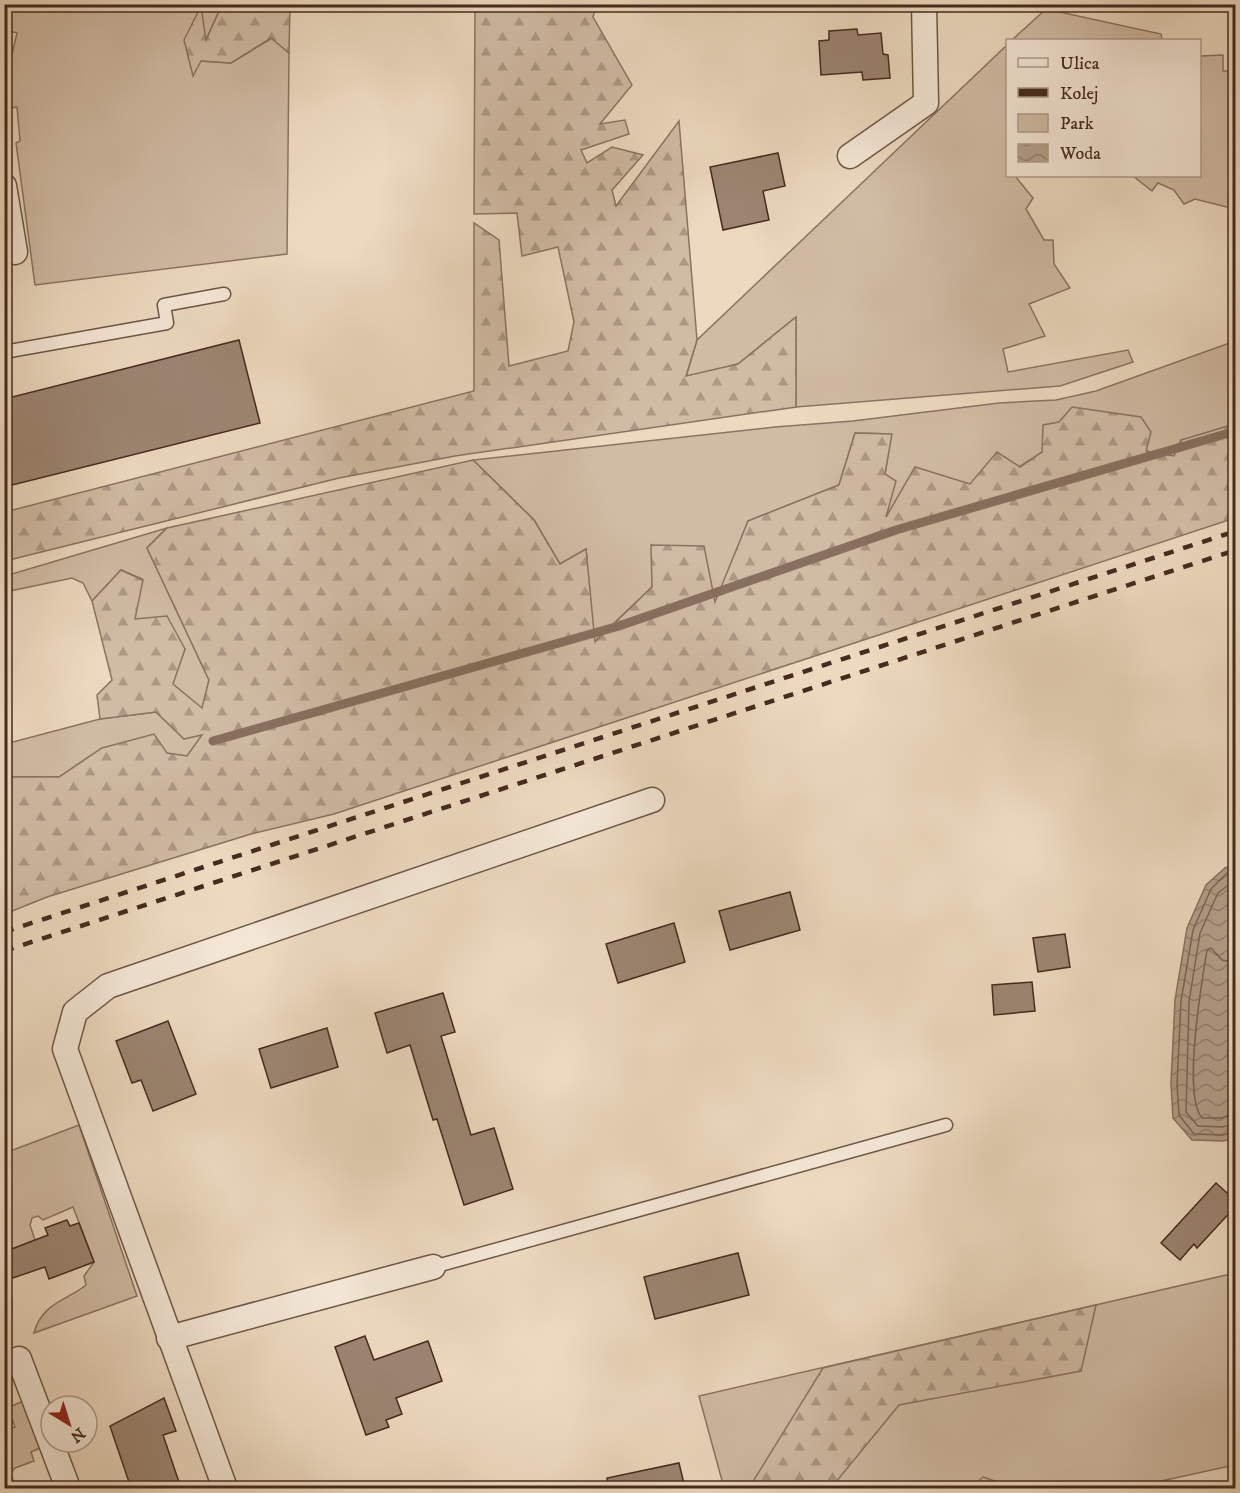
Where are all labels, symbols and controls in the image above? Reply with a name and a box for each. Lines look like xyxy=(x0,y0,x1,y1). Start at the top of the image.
legend xyxy=(1006,39,1201,177)
text: Ulica xyxy=(1060,53,1100,75)
text: Kolej xyxy=(1060,83,1098,105)
text: Park xyxy=(1060,113,1094,135)
text: Woda xyxy=(1059,143,1101,165)
north arrow xyxy=(39,1394,99,1454)
text: N xyxy=(66,1423,89,1447)

